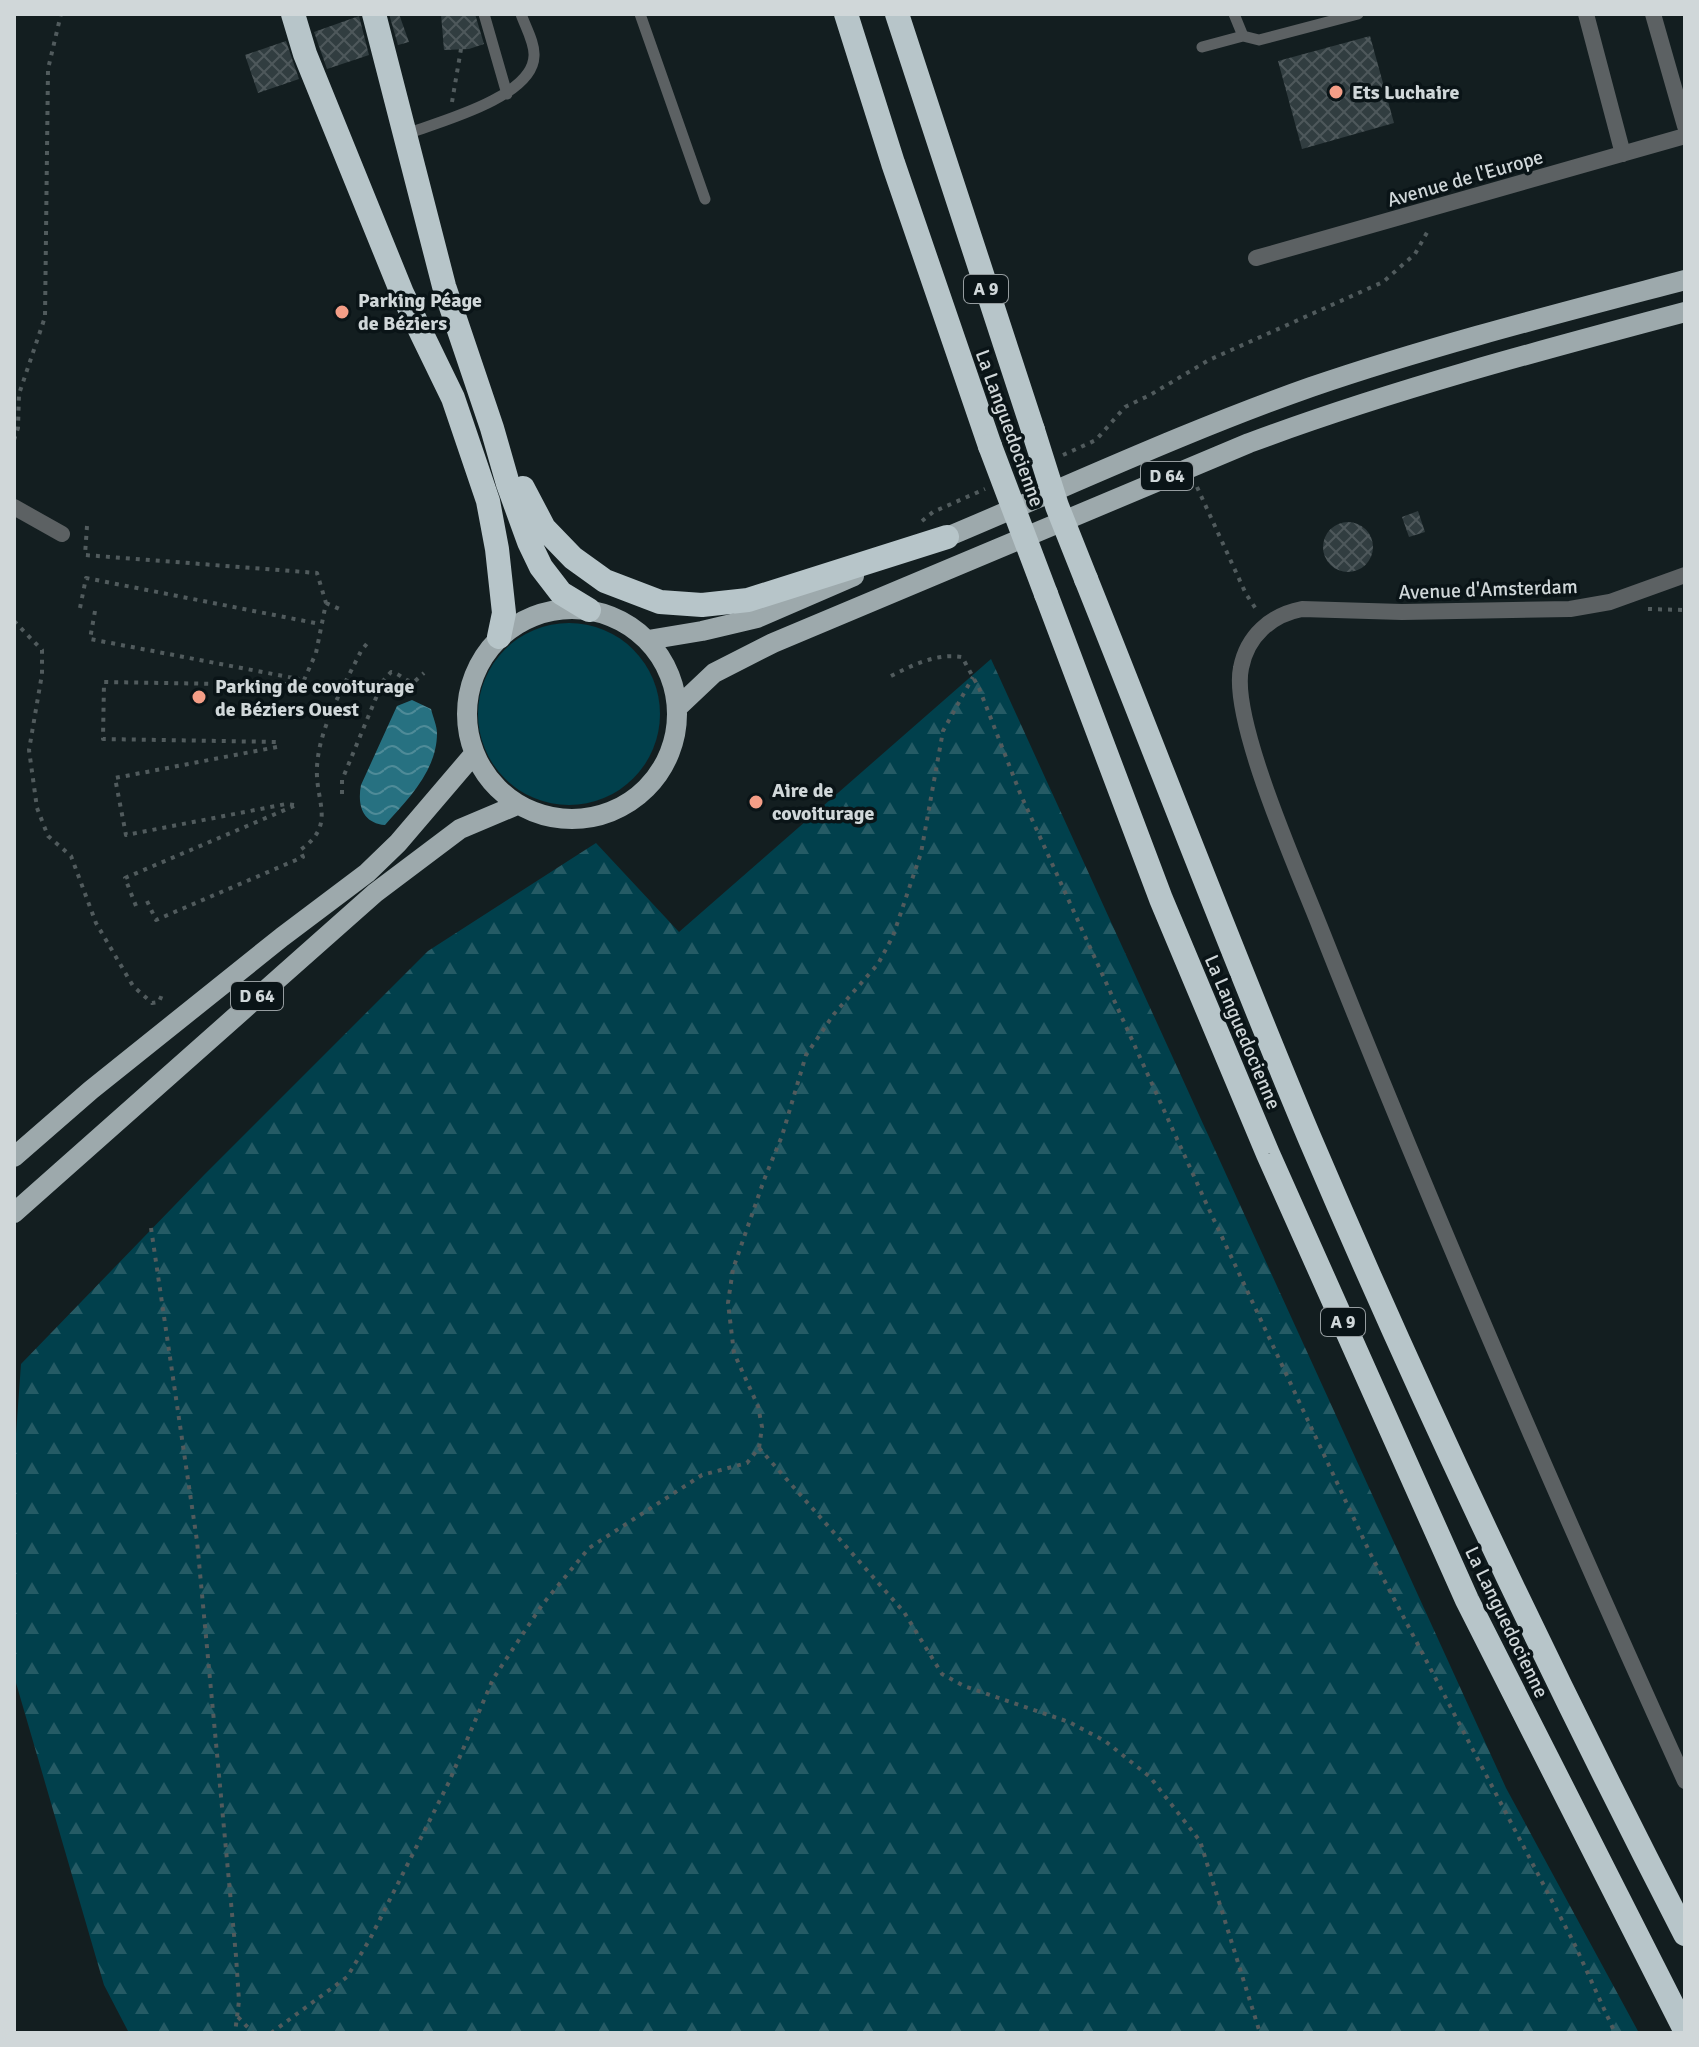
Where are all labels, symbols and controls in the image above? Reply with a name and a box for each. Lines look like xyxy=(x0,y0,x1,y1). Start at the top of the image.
place label: Ets Luchaire xyxy=(1352,80,1459,105)
marker: Ets Luchaire xyxy=(1327,83,1345,101)
street label: Avenue de l'Europe xyxy=(1384,144,1546,213)
road number: A 9 xyxy=(964,275,1008,303)
place label: Parking Péage de Béziers xyxy=(358,288,482,336)
marker: Parking Péage de Béziers xyxy=(333,303,351,321)
street label: La Languedocienne xyxy=(969,346,1050,510)
road number: D 64 xyxy=(1141,462,1193,490)
street label: Avenue d'Amsterdam xyxy=(1398,574,1578,605)
place label: Parking de covoiturage de Béziers Ouest xyxy=(215,674,415,722)
marker: Parking de covoiturage de Béziers Ouest xyxy=(190,688,208,706)
place label: Aire de covoiturage xyxy=(772,778,874,826)
marker: Aire de covoiturage xyxy=(747,793,765,811)
street label: La Languedocienne xyxy=(1199,951,1286,1113)
road number: D 64 xyxy=(231,982,283,1010)
road number: A 9 xyxy=(1321,1308,1365,1336)
street label: La Languedocienne xyxy=(1459,1542,1554,1702)

